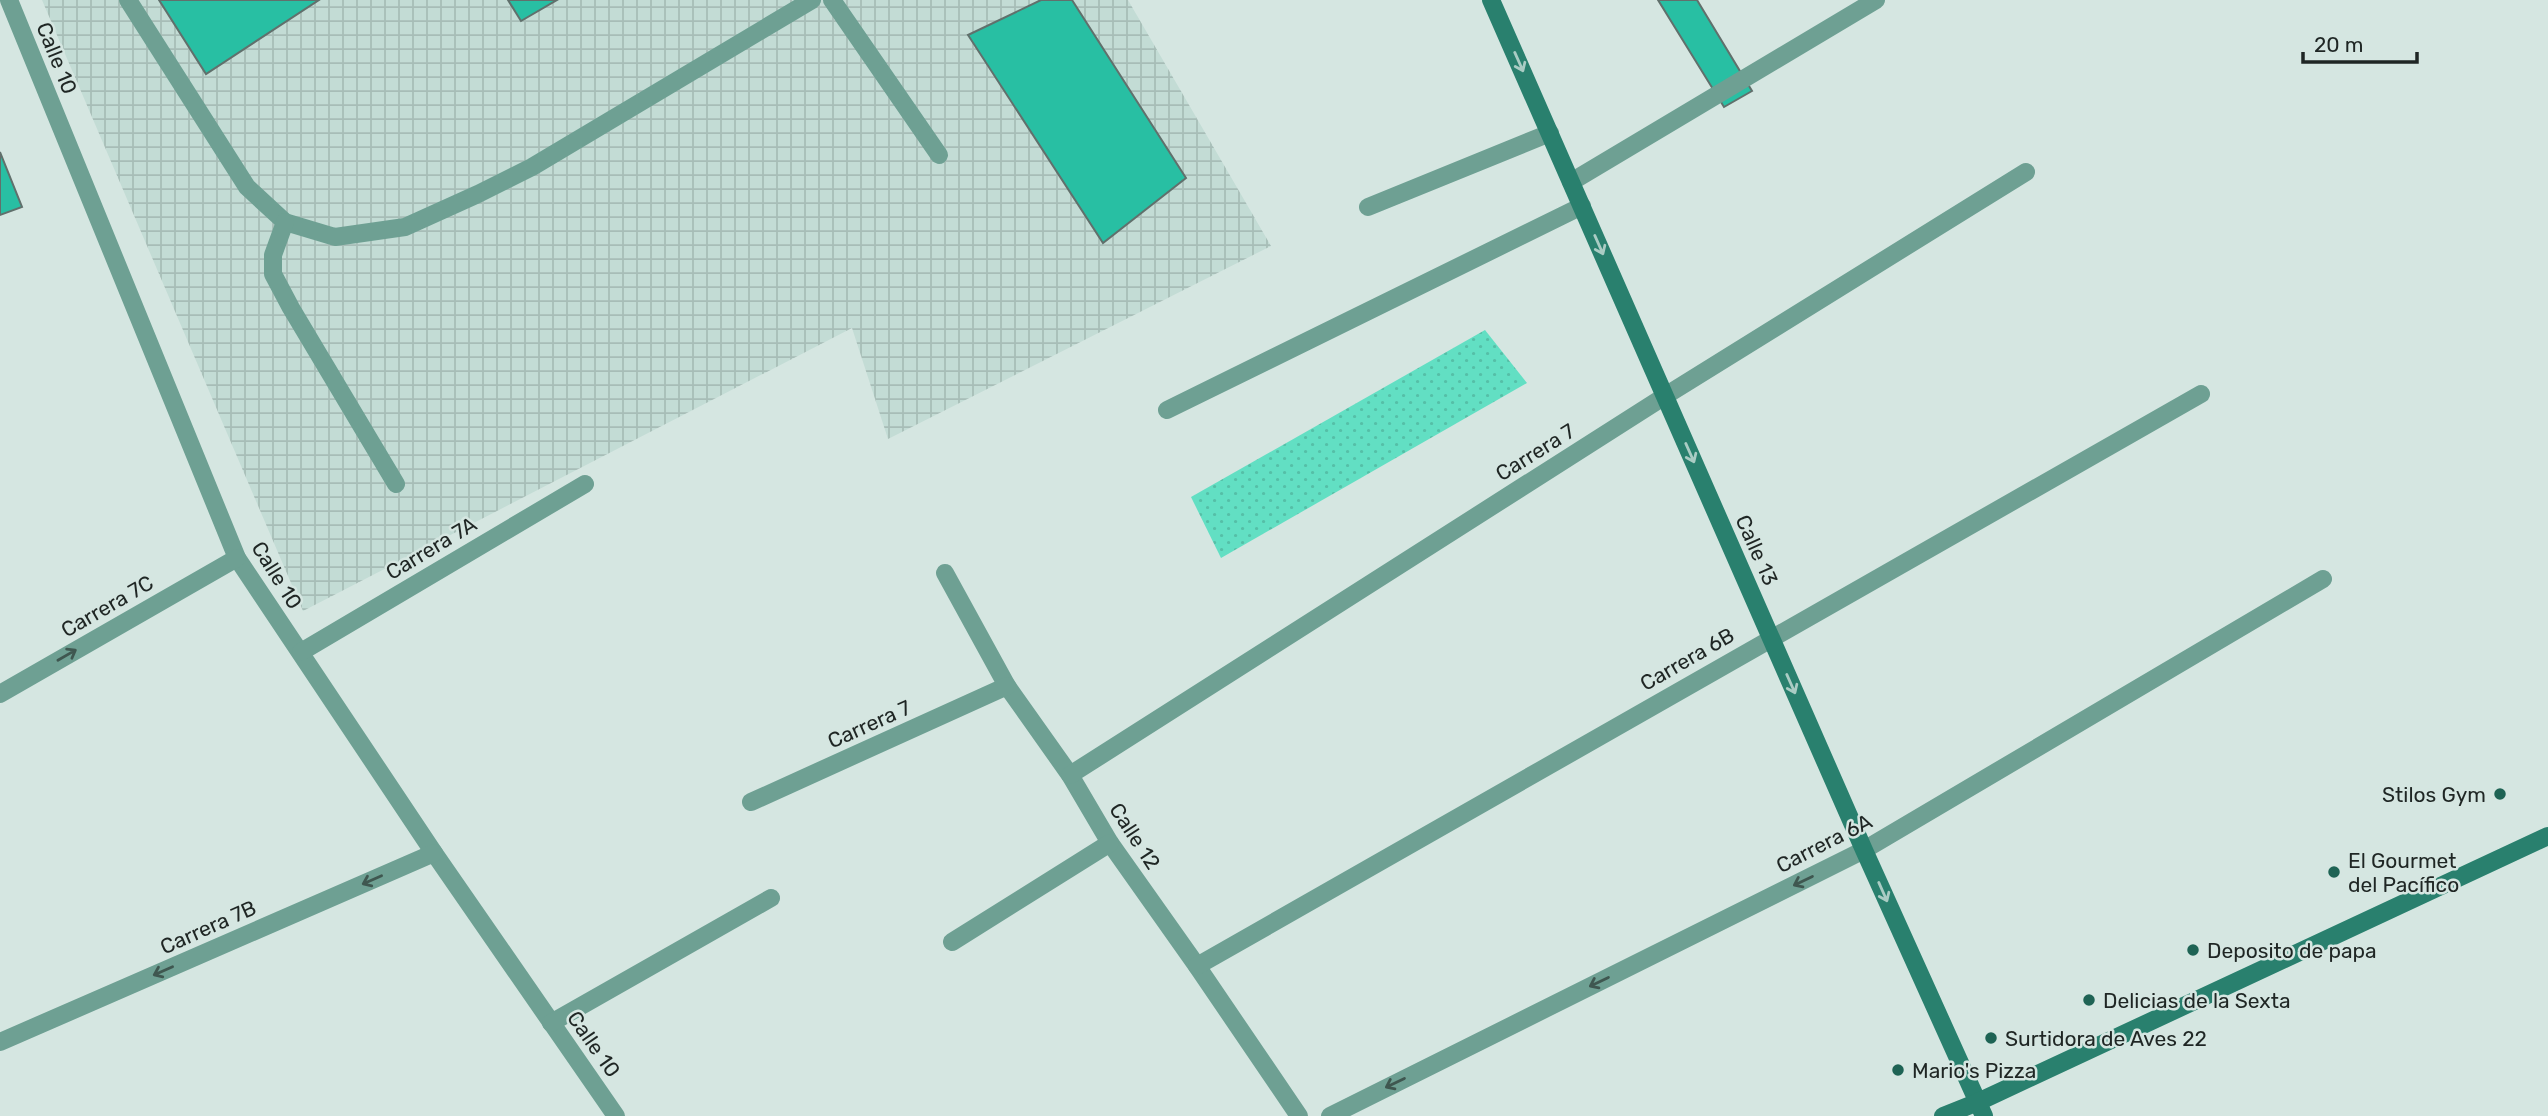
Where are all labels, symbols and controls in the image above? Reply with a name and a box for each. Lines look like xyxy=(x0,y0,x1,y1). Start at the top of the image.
street label: Calle 10 xyxy=(31,19,83,97)
scale bar xyxy=(2303,21,2417,65)
text: 20 m xyxy=(2314,32,2363,57)
one-way arrow xyxy=(1513,51,1526,73)
one-way arrow xyxy=(1593,233,1606,255)
street label: Carrera 7 xyxy=(1491,418,1579,486)
one-way arrow xyxy=(1684,442,1697,463)
street label: Carrera 7A xyxy=(381,511,481,585)
street label: Calle 13 xyxy=(1730,511,1784,589)
street label: Calle 10 xyxy=(247,537,307,613)
street label: Carrera 7C xyxy=(56,570,158,642)
street label: Carrera 6B xyxy=(1636,622,1738,696)
one-way arrow xyxy=(56,648,77,661)
one-way arrow xyxy=(1785,673,1798,694)
street label: Carrera 7 xyxy=(824,695,915,753)
place label: Stilos Gym xyxy=(2382,782,2486,807)
marker: Stilos Gym xyxy=(2492,786,2508,802)
street label: Calle 12 xyxy=(1104,798,1166,874)
street label: Carrera 6A xyxy=(1772,808,1876,878)
place label: El Gourmet del Pacífico xyxy=(2348,848,2459,897)
marker: El Gourmet del Pacífico xyxy=(2326,864,2342,880)
one-way arrow xyxy=(1793,874,1814,888)
one-way arrow xyxy=(361,875,383,888)
one-way arrow xyxy=(1877,881,1890,902)
street label: Carrera 7B xyxy=(156,895,260,959)
place label: Deposito de papa xyxy=(2207,938,2377,963)
marker: Deposito de papa xyxy=(2185,942,2201,958)
one-way arrow xyxy=(153,965,174,978)
one-way arrow xyxy=(1589,975,1610,989)
place label: Delicias de la Sexta xyxy=(2103,988,2291,1013)
marker: Delicias de la Sexta xyxy=(2081,992,2097,1008)
street label: Calle 10 xyxy=(562,1006,626,1082)
place label: Surtidora de Aves 22 xyxy=(2005,1026,2207,1051)
marker: Surtidora de Aves 22 xyxy=(1983,1030,1999,1046)
place label: Mario's Pizza xyxy=(1912,1058,2036,1083)
marker: Mario's Pizza xyxy=(1890,1062,1906,1078)
one-way arrow xyxy=(1385,1077,1406,1091)

